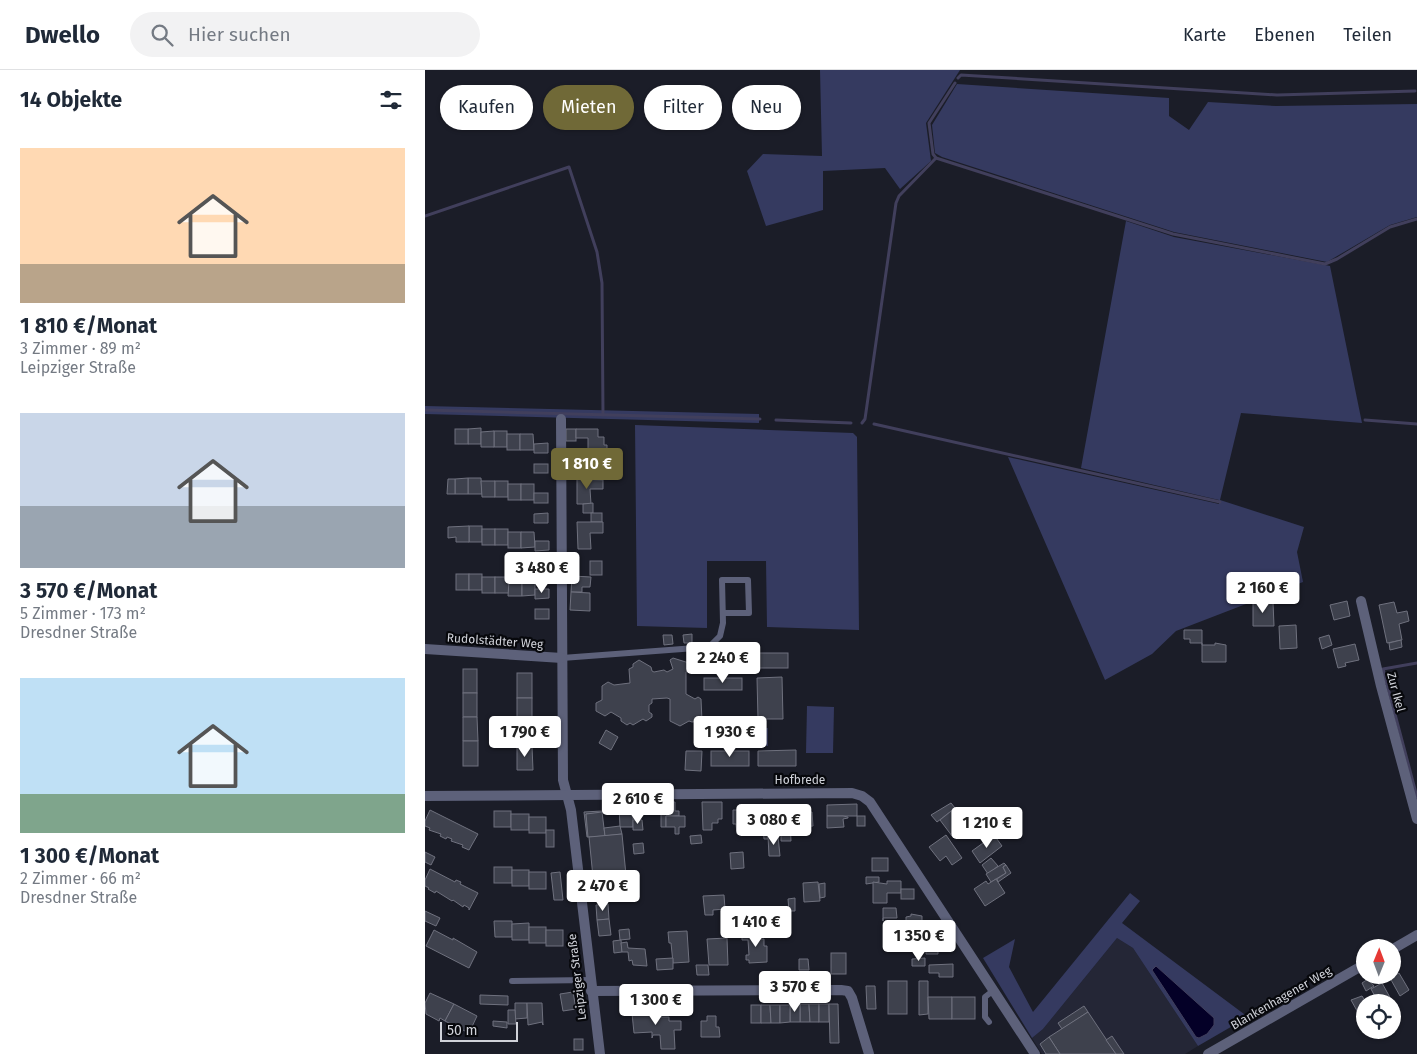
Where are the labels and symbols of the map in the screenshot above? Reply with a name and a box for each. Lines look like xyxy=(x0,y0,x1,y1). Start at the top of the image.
pin: 1 810 € xyxy=(541,448,633,490)
pin: 3 480 € xyxy=(496,552,588,594)
pin: 2 160 € xyxy=(1217,572,1309,614)
street label: Rudolstädter Weg xyxy=(446,631,544,651)
pin: 2 240 € xyxy=(677,642,769,684)
street label: Zur Ikel xyxy=(1384,671,1408,714)
pin: 1 790 € xyxy=(479,716,571,758)
pin: 1 930 € xyxy=(684,716,776,758)
street label: Hofbrede xyxy=(775,773,825,787)
pin: 2 610 € xyxy=(592,782,684,825)
pin: 3 080 € xyxy=(728,804,820,846)
pin: 1 210 € xyxy=(941,806,1033,849)
pin: 2 470 € xyxy=(557,870,649,912)
pin: 1 410 € xyxy=(710,906,802,948)
pin: 1 350 € xyxy=(873,920,965,962)
street label: Leipziger Straße xyxy=(565,933,589,1021)
north arrow xyxy=(1356,939,1401,984)
street label: Blankenhagener Weg xyxy=(1228,963,1334,1033)
pin: 3 570 € xyxy=(749,970,841,1013)
pin: 1 300 € xyxy=(610,984,702,1026)
scale bar xyxy=(440,1019,517,1042)

